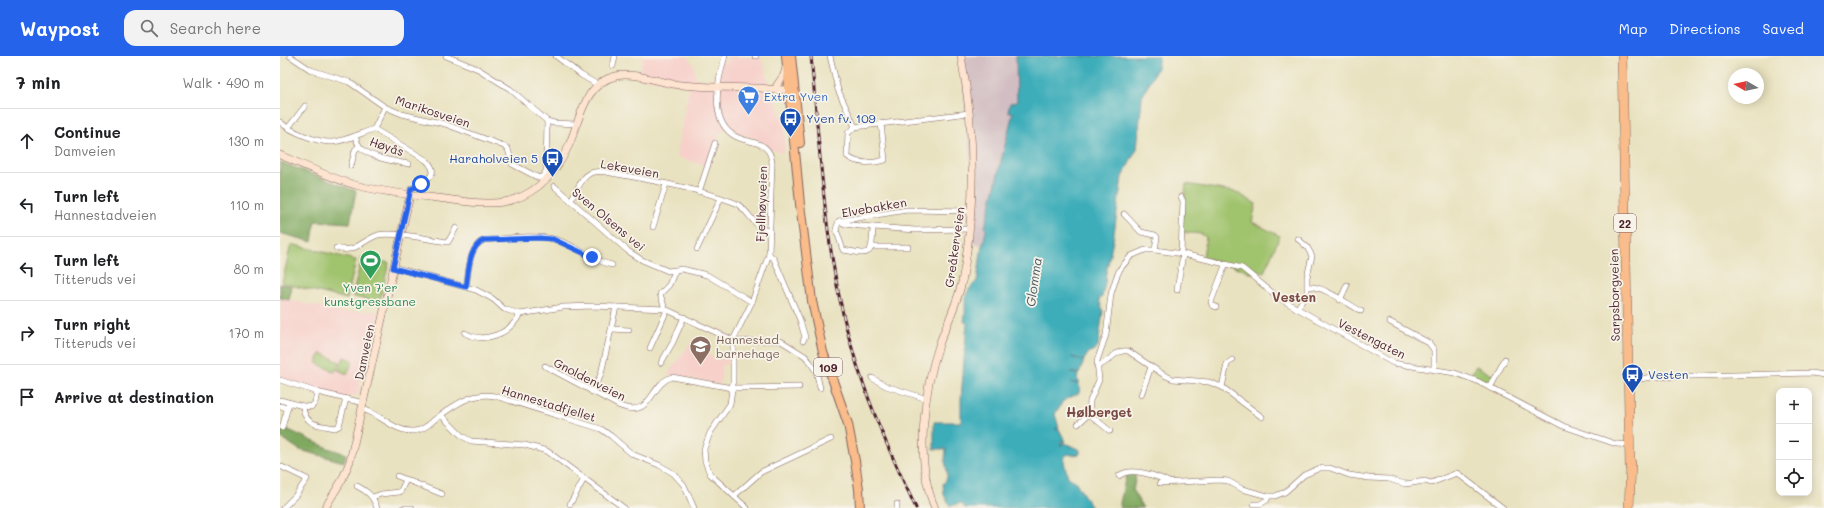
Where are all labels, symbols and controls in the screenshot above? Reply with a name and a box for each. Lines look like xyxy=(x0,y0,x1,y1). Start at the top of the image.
search box xyxy=(124,10,404,46)
text: Waypost xyxy=(20,16,100,41)
icon: search xyxy=(138,17,160,39)
text: Search here xyxy=(170,18,261,38)
text: Map xyxy=(1619,19,1647,38)
text: Directions xyxy=(1669,19,1740,38)
text: Saved xyxy=(1762,19,1804,38)
north arrow xyxy=(1728,68,1764,104)
text: 7 min xyxy=(16,71,61,93)
text: Walk · 490 m xyxy=(182,74,264,91)
supermarket icon: Extra Yven xyxy=(736,83,762,116)
place label: Extra Yven xyxy=(764,88,828,104)
street label: Marikosveien xyxy=(394,91,472,131)
bus stop icon: Yven fv. 109 xyxy=(777,105,803,138)
place label: Yven fv. 109 xyxy=(806,110,876,126)
text: Continue xyxy=(54,122,121,142)
icon: ahead xyxy=(16,130,38,152)
text: 130 m xyxy=(228,132,264,149)
street label: Høyås xyxy=(368,133,406,159)
text: Damveien xyxy=(54,142,116,159)
bus stop icon: Haraholveien 5 xyxy=(540,145,566,178)
place label: Haraholveien 5 xyxy=(449,150,538,166)
street label: Lekeveien xyxy=(600,155,660,181)
street label: Fjellhøyveien xyxy=(752,166,770,242)
route start xyxy=(412,175,430,193)
street label: Sven Olsens vei xyxy=(569,184,649,254)
text: Turn left xyxy=(54,186,119,206)
street label: Elvebakken xyxy=(840,193,908,221)
icon: left xyxy=(16,194,38,216)
text: 110 m xyxy=(230,196,264,213)
text: Hannestadveien xyxy=(54,206,156,223)
street label: Greåkerveien xyxy=(940,206,968,288)
road number: 22 xyxy=(1614,214,1636,232)
sports icon: Yven 7'er kunstgressbane xyxy=(357,247,383,280)
route end xyxy=(583,248,601,266)
street label: Sarpsborgveien xyxy=(1605,248,1623,342)
text: Turn left xyxy=(54,250,119,270)
water label: Glomma xyxy=(1021,256,1045,308)
icon: left xyxy=(16,258,38,280)
text: 80 m xyxy=(234,260,264,277)
text: Titteruds vei xyxy=(54,270,136,287)
place label: Yven 7'er kunstgressbane xyxy=(324,279,416,309)
district label: Vesten xyxy=(1272,288,1316,305)
text: Turn right xyxy=(54,314,131,334)
street label: Vestengaten xyxy=(1335,314,1409,362)
icon: right xyxy=(16,322,38,344)
street label: Damveien xyxy=(350,323,378,381)
text: 170 m xyxy=(228,324,264,341)
place label: Hannestad barnehage xyxy=(716,331,780,361)
school or university icon: Hannestad barnehage xyxy=(687,333,713,366)
text: Titteruds vei xyxy=(54,334,136,351)
street label: Gnoldenveien xyxy=(551,354,629,404)
road number: 109 xyxy=(814,358,842,376)
bus stop icon: Vesten xyxy=(1619,361,1645,394)
place label: Vesten xyxy=(1648,366,1688,382)
street label: Hannestadfjellet xyxy=(500,381,598,425)
icon: arrive xyxy=(16,386,38,408)
text: Arrive at destination xyxy=(54,387,214,407)
map controls xyxy=(1776,388,1812,496)
button: + xyxy=(1776,388,1812,424)
district label: Hølberget xyxy=(1066,403,1132,420)
button: − xyxy=(1776,424,1812,460)
button: locate xyxy=(1776,460,1812,496)

